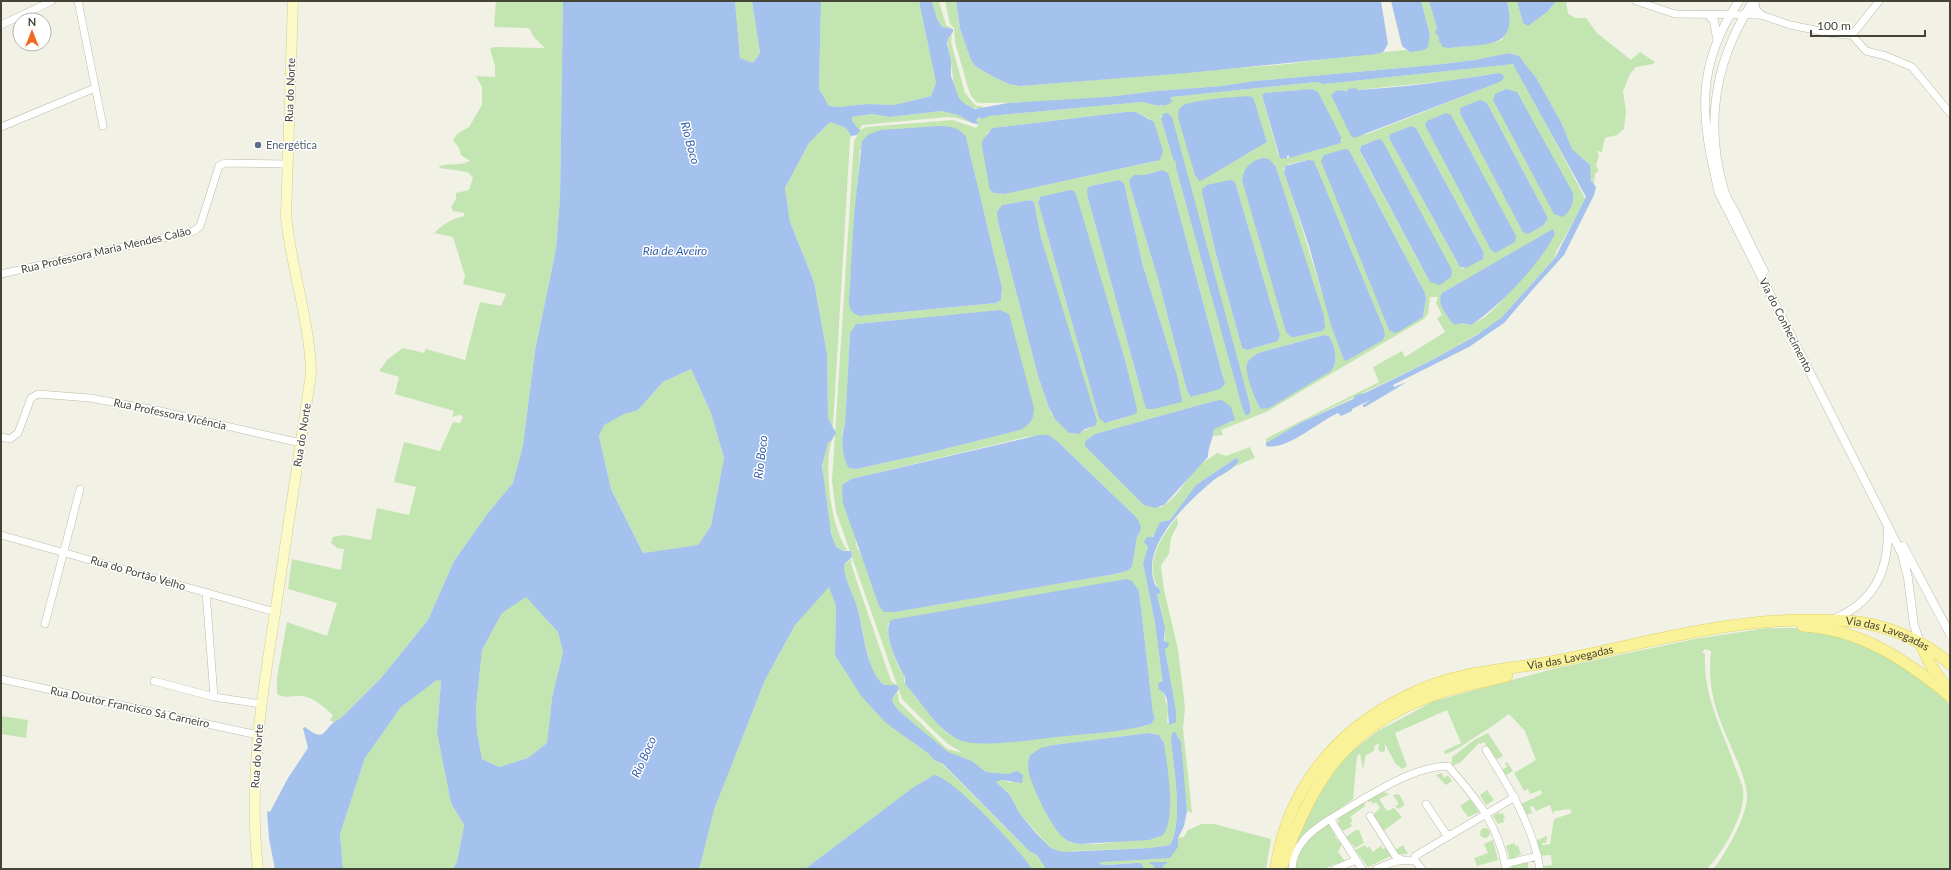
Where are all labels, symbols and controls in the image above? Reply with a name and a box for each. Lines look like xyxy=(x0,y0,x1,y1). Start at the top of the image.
north arrow xyxy=(12,12,52,52)
scale bar xyxy=(1811,12,1925,38)
text: N xyxy=(28,15,36,28)
text: 100 m xyxy=(1817,18,1851,33)
street label: Rua do Norte xyxy=(282,57,297,122)
water label: Rio Boco xyxy=(678,120,703,166)
place label: Energética xyxy=(266,138,317,151)
marker: Energética xyxy=(253,140,263,150)
street label: Rua Professora Maria Mendes Calão xyxy=(20,224,192,275)
water label: Ria de Aveiro xyxy=(643,243,707,258)
street label: Via do Conhecimento xyxy=(1757,275,1816,374)
street label: Rua Professora Vicência xyxy=(112,395,228,432)
street label: Rua do Norte xyxy=(290,402,313,468)
water label: Rio Boco xyxy=(750,434,771,480)
street label: Rua do Portão Velho xyxy=(89,553,187,592)
street label: Via das Lavegadas xyxy=(1845,614,1932,653)
street label: Via das Lavegadas xyxy=(1526,642,1615,672)
street label: Rua Doutor Francisco Sá Carneiro xyxy=(49,683,211,730)
street label: Rua do Norte xyxy=(248,723,265,789)
water label: Rio Boco xyxy=(628,734,659,780)

